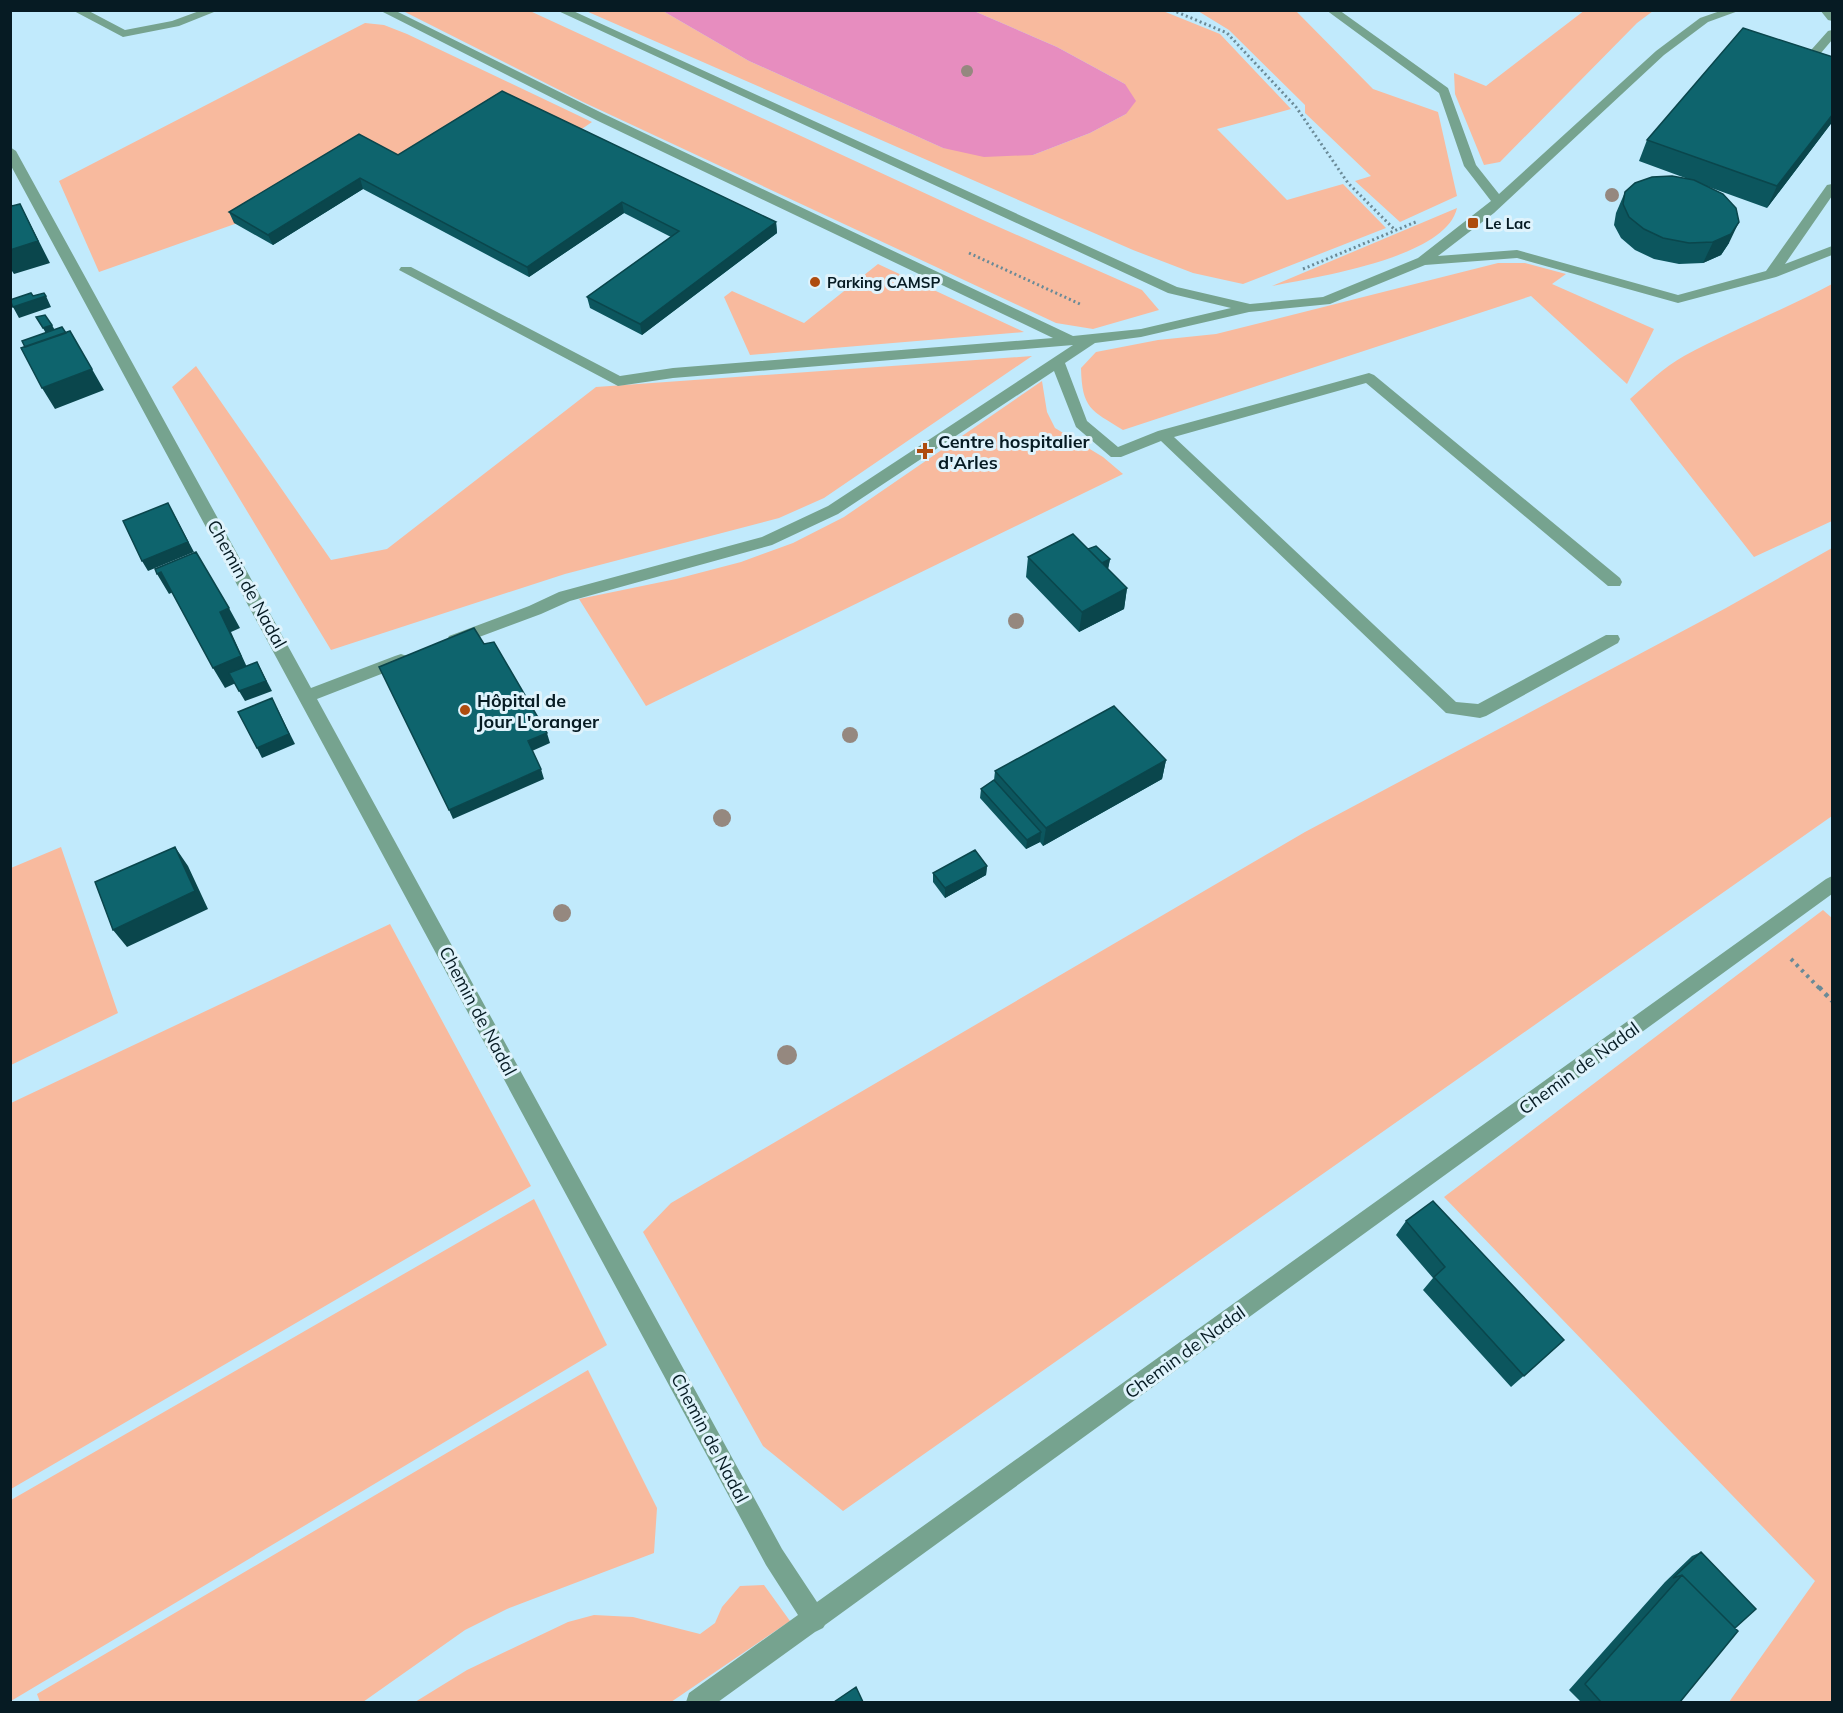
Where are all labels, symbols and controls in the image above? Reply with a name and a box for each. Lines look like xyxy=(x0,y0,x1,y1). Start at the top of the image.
place label: Le Lac xyxy=(1485,214,1531,233)
marker: Le Lac xyxy=(1466,216,1480,230)
place label: Parking CAMSP xyxy=(827,273,941,292)
marker: Parking CAMSP xyxy=(808,275,822,289)
place label: Centre hospitalier d'Arles xyxy=(938,430,1091,474)
marker: Centre hospitalier d'Arles xyxy=(916,442,934,460)
street label: Chemin de Nadal xyxy=(202,516,292,652)
place label: Hôpital de Jour L'oranger xyxy=(477,689,600,733)
marker: Hôpital de Jour L'oranger xyxy=(458,703,472,717)
street label: Chemin de Nadal xyxy=(434,942,522,1080)
street label: Chemin de Nadal xyxy=(1514,1017,1644,1119)
street label: Chemin de Nadal xyxy=(1120,1301,1250,1403)
street label: Chemin de Nadal xyxy=(666,1369,754,1507)

